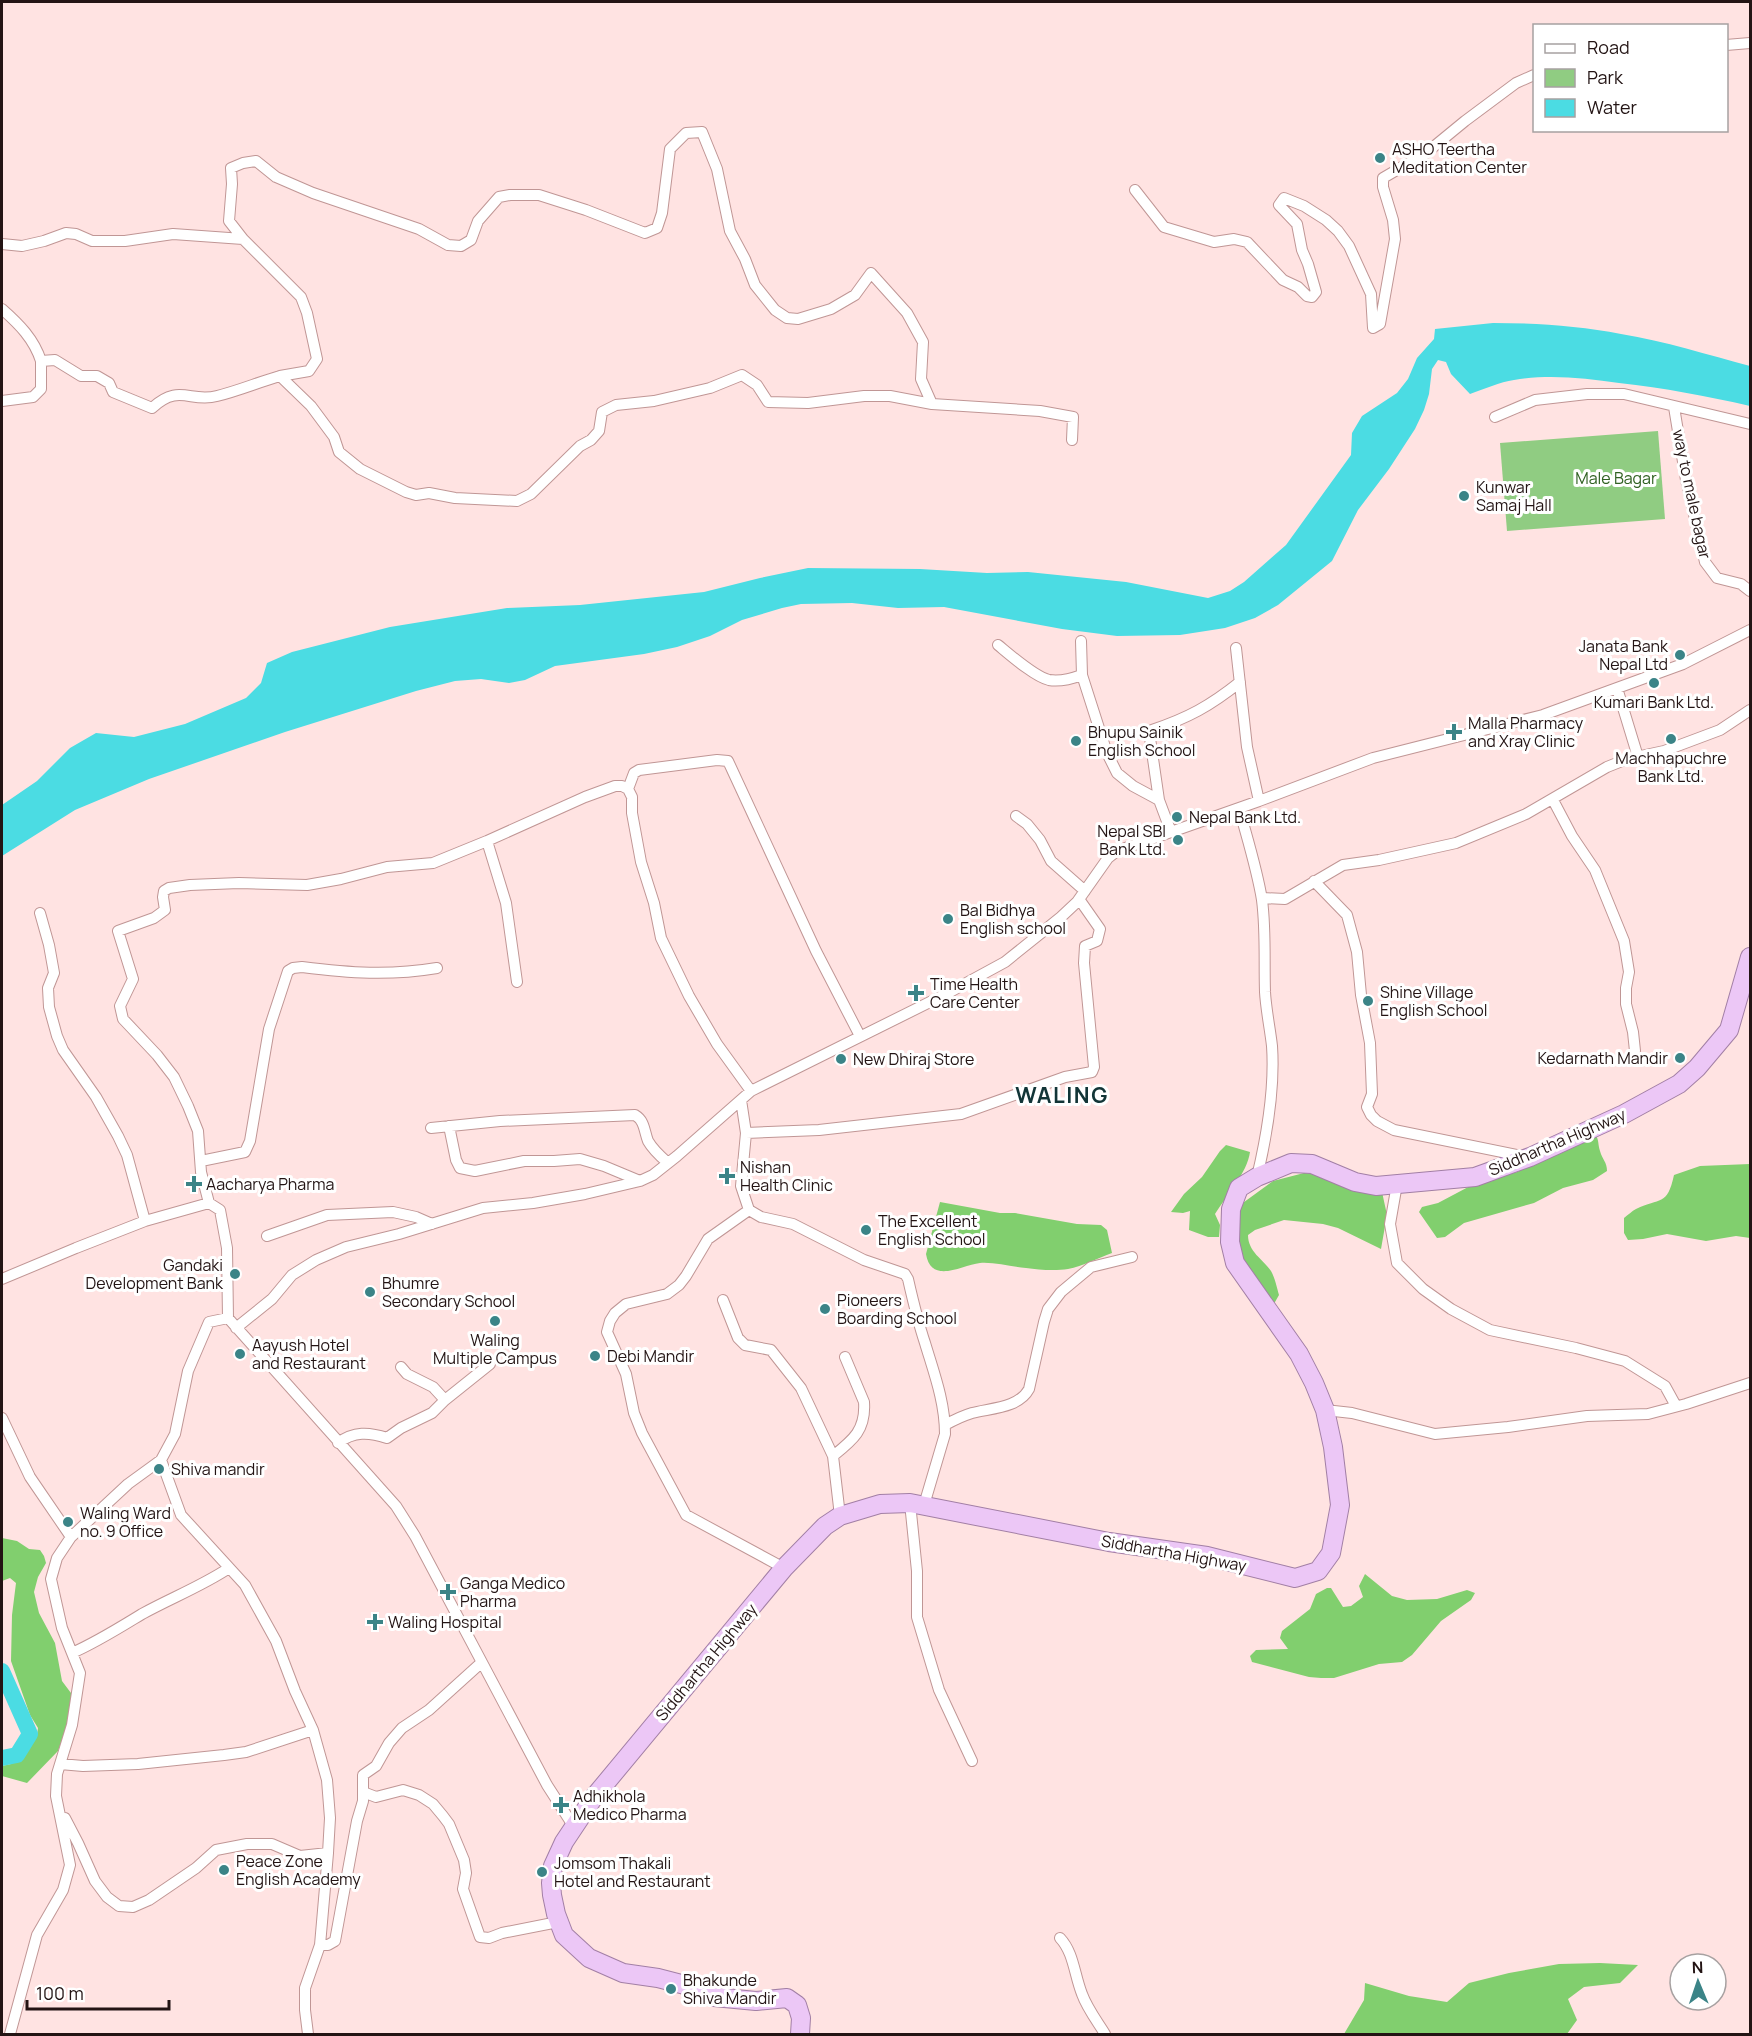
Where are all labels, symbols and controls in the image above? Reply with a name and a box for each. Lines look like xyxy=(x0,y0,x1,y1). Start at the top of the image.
legend xyxy=(1533,24,1728,132)
text: Road xyxy=(1587,35,1630,59)
text: Park xyxy=(1587,65,1624,89)
text: Water xyxy=(1587,95,1637,119)
place label: ASHO Teertha Meditation Center xyxy=(1392,138,1527,178)
marker: ASHO Teertha Meditation Center xyxy=(1373,151,1387,165)
street label: way to male bagar xyxy=(1668,427,1717,561)
park label: Male Bagar xyxy=(1575,467,1657,489)
place label: Kunwar Samaj Hall xyxy=(1476,476,1552,516)
marker: Kunwar Samaj Hall xyxy=(1457,489,1471,503)
place label: Janata Bank Nepal Ltd xyxy=(1579,635,1669,675)
marker: Janata Bank Nepal Ltd xyxy=(1673,648,1687,662)
marker: Kumari Bank Ltd. xyxy=(1647,676,1661,690)
place label: Kumari Bank Ltd. xyxy=(1594,691,1714,713)
place label: Malla Pharmacy and Xray Clinic xyxy=(1468,712,1584,752)
place label: Bhupu Sainik English School xyxy=(1088,721,1196,761)
marker: Malla Pharmacy and Xray Clinic xyxy=(1445,723,1463,741)
marker: Machhapuchre Bank Ltd. xyxy=(1664,732,1678,746)
marker: Bhupu Sainik English School xyxy=(1069,734,1083,748)
place label: Machhapuchre Bank Ltd. xyxy=(1615,747,1727,787)
place label: Nepal Bank Ltd. xyxy=(1189,806,1301,828)
marker: Nepal Bank Ltd. xyxy=(1170,810,1184,824)
place label: Nepal SBI Bank Ltd. xyxy=(1097,820,1166,860)
marker: Nepal SBI Bank Ltd. xyxy=(1171,833,1185,847)
place label: Bal Bidhya English school xyxy=(960,899,1066,939)
marker: Bal Bidhya English school xyxy=(941,912,955,926)
place label: Time Health Care Center xyxy=(930,973,1020,1013)
place label: Shine Village English School xyxy=(1380,981,1488,1021)
marker: Time Health Care Center xyxy=(907,984,925,1002)
marker: Shine Village English School xyxy=(1361,994,1375,1008)
place label: Kedarnath Mandir xyxy=(1537,1047,1668,1069)
place label: New Dhiraj Store xyxy=(853,1048,974,1070)
marker: Kedarnath Mandir xyxy=(1673,1051,1687,1065)
marker: New Dhiraj Store xyxy=(834,1052,848,1066)
district label: WALING xyxy=(1015,1080,1109,1110)
street label: Siddhartha Highway xyxy=(1485,1103,1629,1181)
place label: Nishan Health Clinic xyxy=(740,1156,833,1196)
marker: Nishan Health Clinic xyxy=(718,1167,736,1185)
place label: Aacharya Pharma xyxy=(206,1173,334,1195)
marker: Aacharya Pharma xyxy=(187,1177,201,1191)
place label: The Excellent English School xyxy=(878,1210,986,1250)
marker: The Excellent English School xyxy=(859,1223,873,1237)
place label: Gandaki Development Bank xyxy=(86,1254,224,1294)
marker: Gandaki Development Bank xyxy=(228,1267,242,1281)
place label: Bhumre Secondary School xyxy=(382,1272,515,1312)
marker: Bhumre Secondary School xyxy=(363,1285,377,1299)
place label: Pioneers Boarding School xyxy=(837,1289,957,1329)
marker: Pioneers Boarding School xyxy=(818,1302,832,1316)
marker: Waling Multiple Campus xyxy=(488,1314,502,1328)
place label: Waling Multiple Campus xyxy=(433,1329,557,1369)
place label: Aayush Hotel and Restaurant xyxy=(252,1334,366,1374)
place label: Debi Mandir xyxy=(607,1345,695,1367)
marker: Aayush Hotel and Restaurant xyxy=(233,1347,247,1361)
marker: Debi Mandir xyxy=(588,1349,602,1363)
place label: Shiva mandir xyxy=(171,1458,265,1480)
marker: Shiva mandir xyxy=(152,1462,166,1476)
place label: Waling Ward no. 9 Office xyxy=(80,1502,171,1542)
marker: Waling Ward no. 9 Office xyxy=(61,1515,75,1529)
street label: Siddhartha Highway xyxy=(1100,1529,1249,1577)
place label: Ganga Medico Pharma xyxy=(460,1572,565,1612)
marker: Ganga Medico Pharma xyxy=(441,1585,455,1599)
street label: Siddhartha Highway xyxy=(650,1598,762,1725)
place label: Waling Hospital xyxy=(388,1611,502,1633)
marker: Waling Hospital xyxy=(366,1613,384,1631)
place label: Adhikhola Medico Pharma xyxy=(573,1785,687,1825)
marker: Adhikhola Medico Pharma xyxy=(554,1798,568,1812)
place label: Peace Zone English Academy xyxy=(236,1850,361,1890)
place label: Jomsom Thakali Hotel and Restaurant xyxy=(554,1852,711,1892)
marker: Peace Zone English Academy xyxy=(217,1863,231,1877)
marker: Jomsom Thakali Hotel and Restaurant xyxy=(535,1865,549,1879)
north arrow xyxy=(1668,1952,1728,2012)
text: N xyxy=(1691,1956,1704,1978)
place label: Bhakunde Shiva Mandir xyxy=(683,1969,777,2009)
scale bar xyxy=(27,1973,170,2011)
text: 100 m xyxy=(36,1981,84,2005)
marker: Bhakunde Shiva Mandir xyxy=(664,1982,678,1996)

